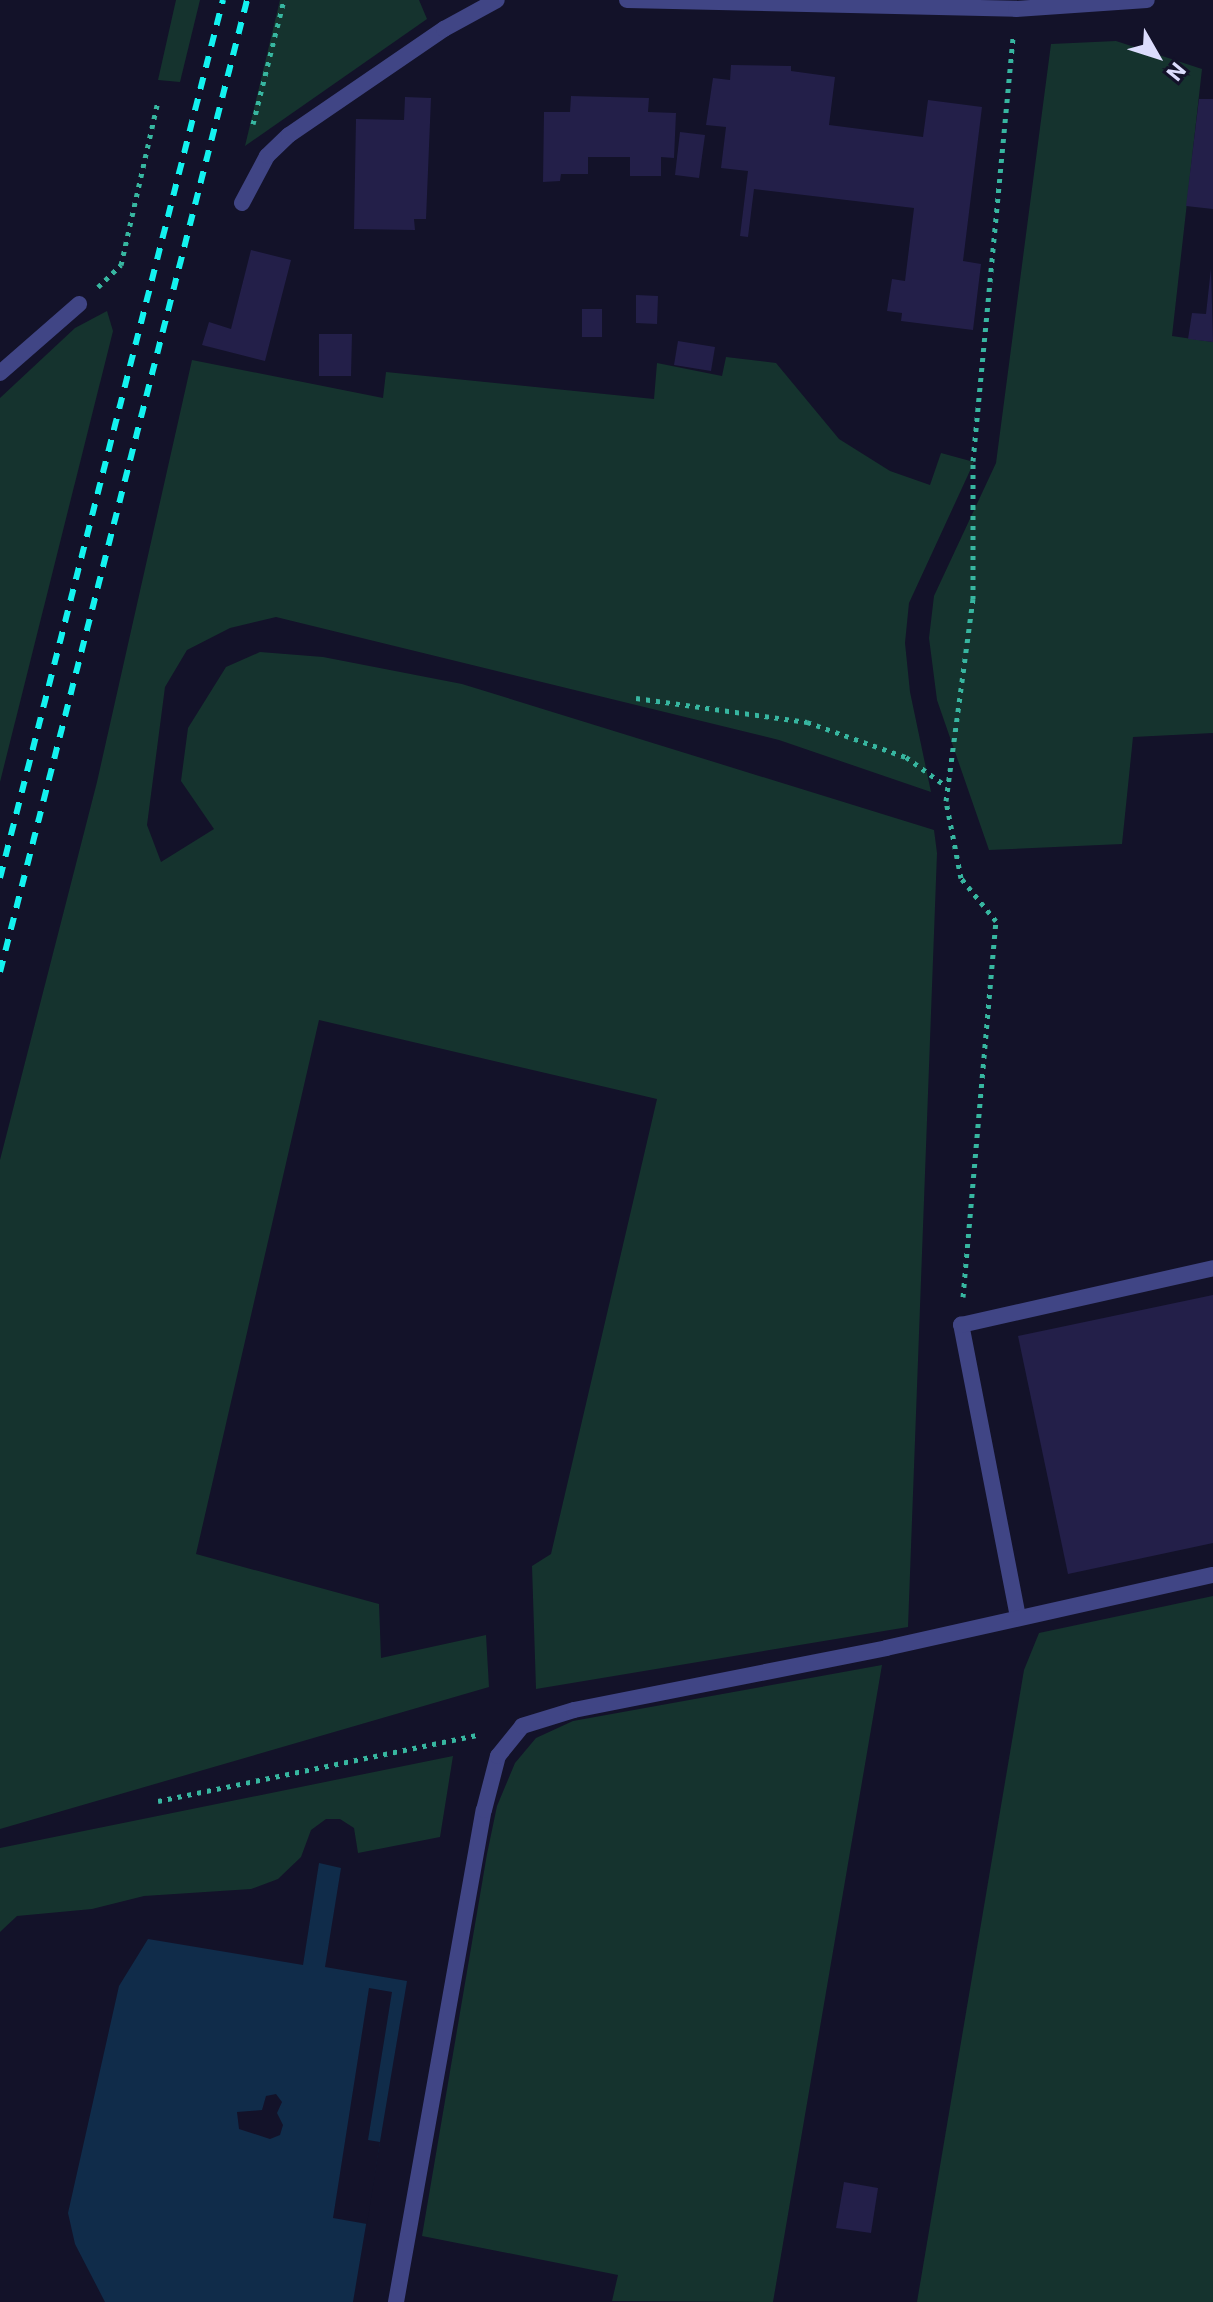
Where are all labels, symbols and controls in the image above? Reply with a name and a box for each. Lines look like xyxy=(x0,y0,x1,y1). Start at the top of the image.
north arrow xyxy=(1117,16,1197,96)
text: N xyxy=(1161,58,1191,85)

